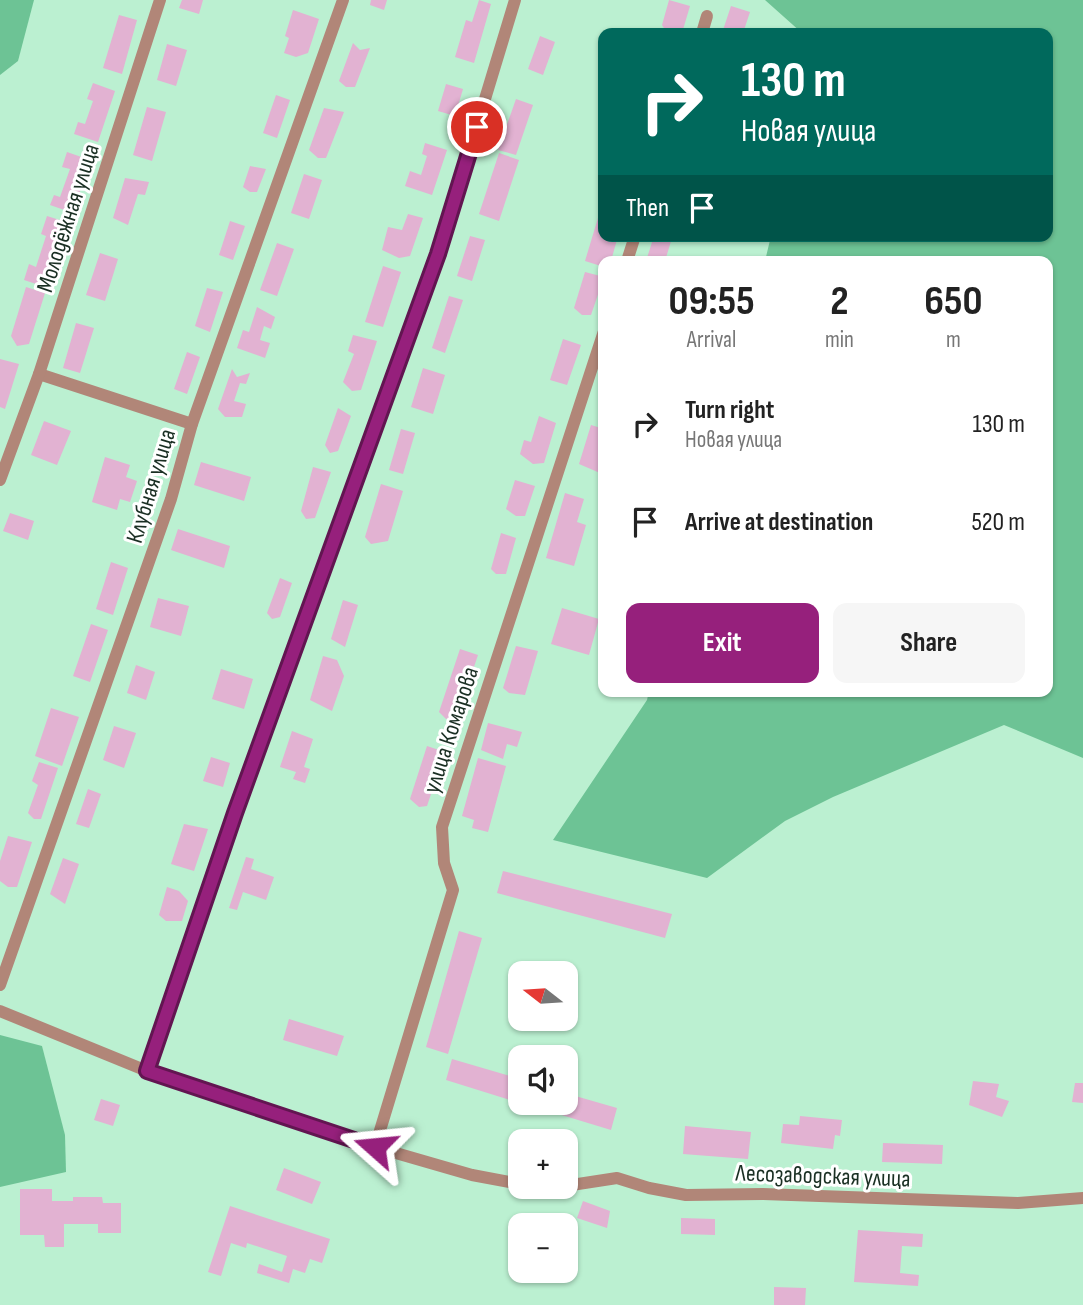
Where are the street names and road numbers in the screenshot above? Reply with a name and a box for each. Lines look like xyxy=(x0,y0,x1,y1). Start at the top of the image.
street label: Молодёжная улица xyxy=(30,140,106,296)
street label: Клубная улица xyxy=(120,425,182,547)
street label: улица Комарова xyxy=(417,663,485,797)
street label: Лесозаводская улица xyxy=(734,1158,911,1194)

